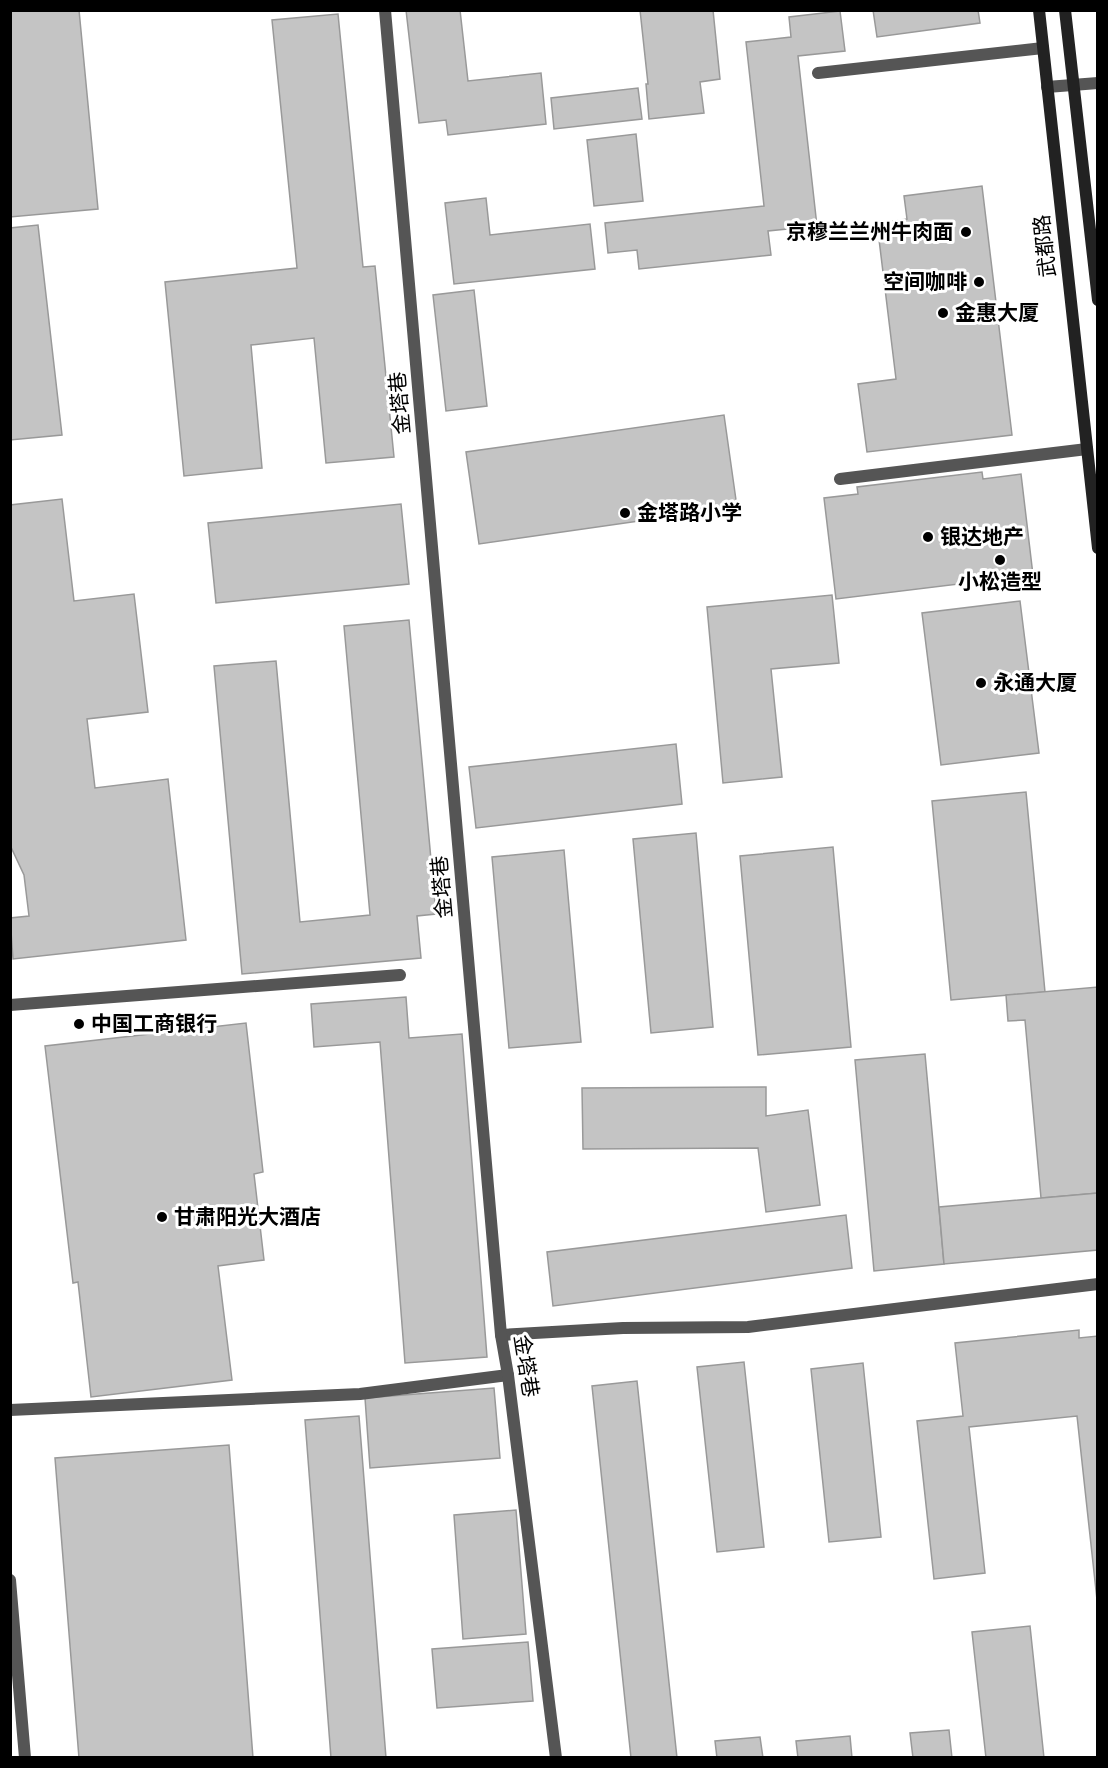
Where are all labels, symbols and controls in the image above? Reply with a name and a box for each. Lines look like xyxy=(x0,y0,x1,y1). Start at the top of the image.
street label: 武都路 xyxy=(1029,213,1061,279)
place label: 京穆兰兰州牛肉面 xyxy=(786,219,954,245)
marker: 京穆兰兰州牛肉面 xyxy=(959,225,973,239)
place label: 空间咖啡 xyxy=(883,269,967,295)
marker: 空间咖啡 xyxy=(972,275,986,289)
place label: 金惠大厦 xyxy=(955,300,1039,326)
marker: 金惠大厦 xyxy=(936,306,950,320)
street label: 金塔巷 xyxy=(384,370,416,436)
place label: 金塔路小学 xyxy=(637,500,742,526)
marker: 金塔路小学 xyxy=(618,506,632,520)
place label: 银达地产 xyxy=(940,524,1024,550)
marker: 银达地产 xyxy=(921,530,935,544)
marker: 小松造型 xyxy=(993,553,1007,567)
place label: 小松造型 xyxy=(958,569,1042,595)
place label: 永通大厦 xyxy=(993,670,1077,696)
marker: 永通大厦 xyxy=(974,676,988,690)
street label: 金塔巷 xyxy=(426,854,458,920)
place label: 中国工商银行 xyxy=(91,1011,217,1037)
marker: 中国工商银行 xyxy=(72,1017,86,1031)
place label: 甘肃阳光大酒店 xyxy=(174,1204,321,1230)
marker: 甘肃阳光大酒店 xyxy=(155,1210,169,1224)
street label: 金塔巷 xyxy=(508,1333,544,1399)

